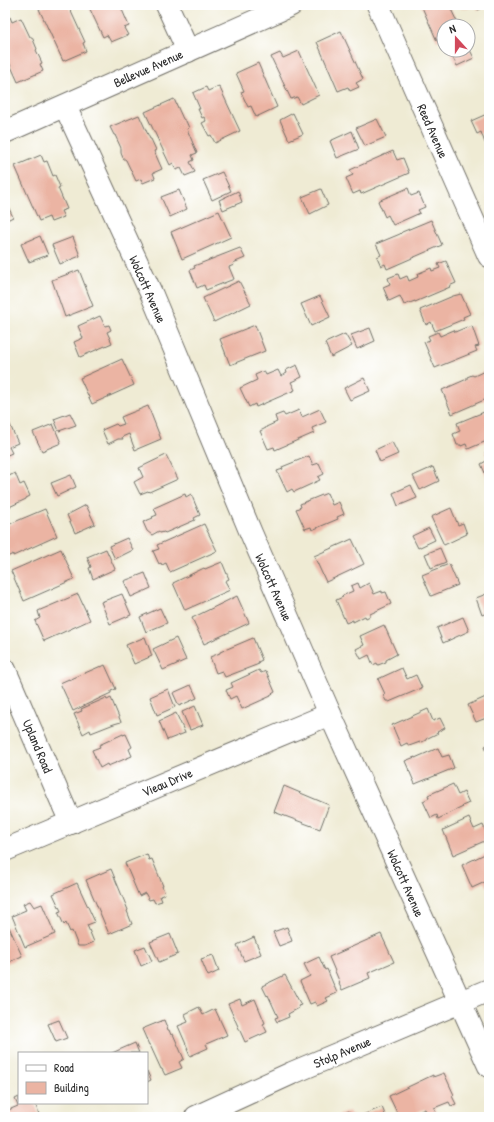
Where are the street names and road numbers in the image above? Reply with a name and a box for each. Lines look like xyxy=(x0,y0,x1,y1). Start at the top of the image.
street label: Bellevue Avenue xyxy=(111,45,185,91)
street label: Reed Avenue xyxy=(413,101,453,161)
street label: Wolcott Avenue xyxy=(125,253,171,325)
street label: Wolcott Avenue xyxy=(251,551,297,623)
street label: Upland Road xyxy=(19,716,57,776)
street label: Vieau Drive xyxy=(139,763,195,801)
street label: Wolcott Avenue xyxy=(383,847,429,919)
street label: Stolp Avenue xyxy=(311,1032,373,1072)

